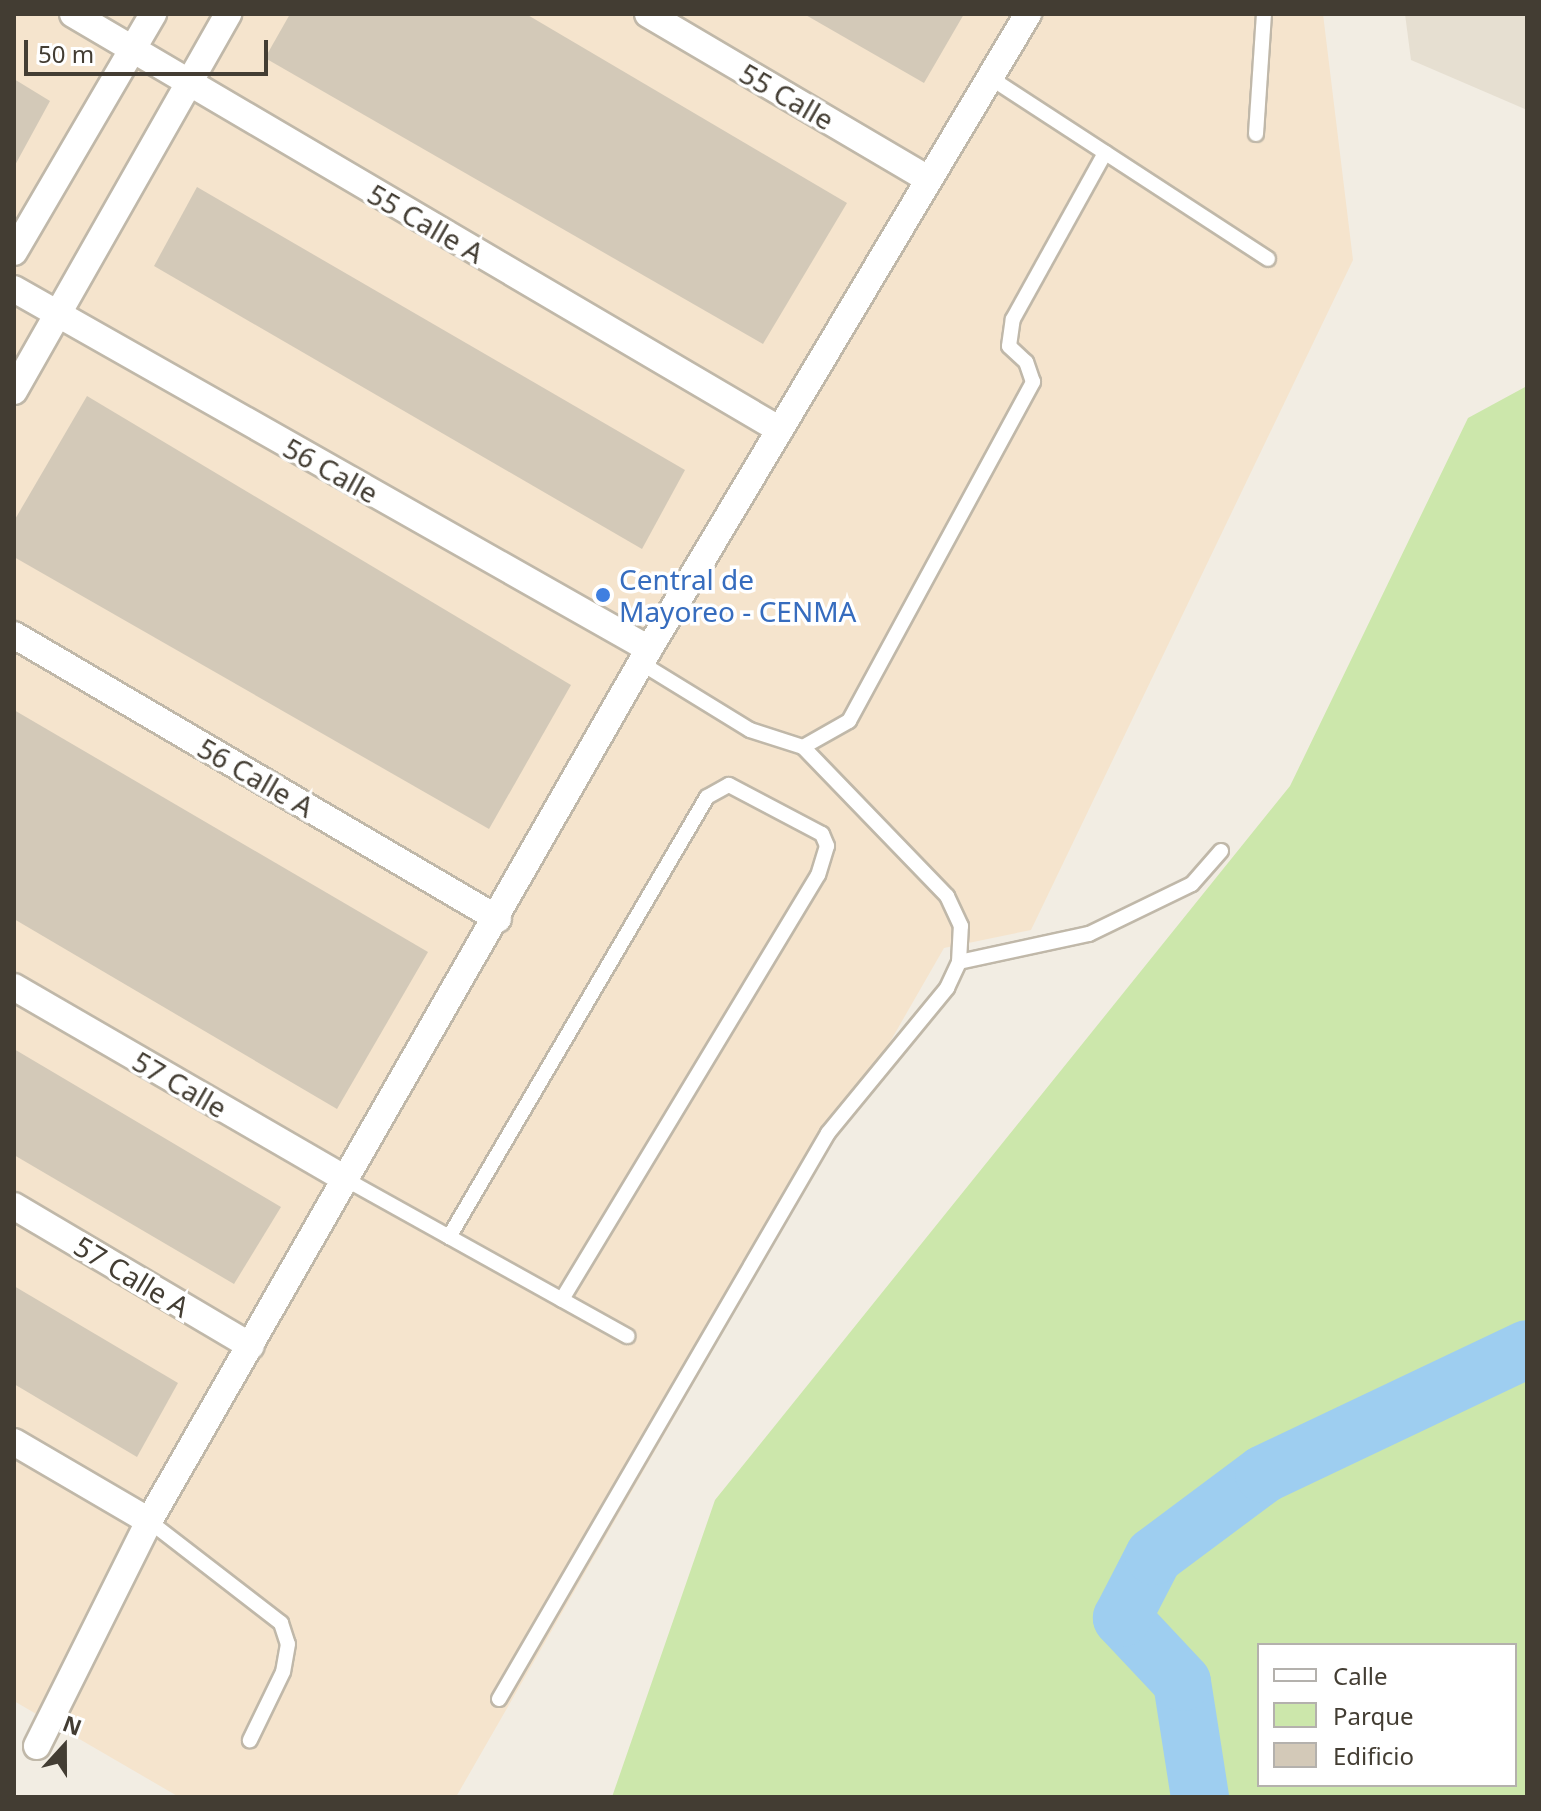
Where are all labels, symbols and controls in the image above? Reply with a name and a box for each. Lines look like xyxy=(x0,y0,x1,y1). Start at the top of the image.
scale bar xyxy=(28,24,272,74)
text: 50 m xyxy=(38,37,94,70)
street label: 55 Calle xyxy=(734,56,840,136)
street label: 55 Calle A xyxy=(362,176,490,270)
street label: 56 Calle xyxy=(278,430,384,510)
place label: Central de Mayoreo - CENMA xyxy=(619,562,856,628)
marker: Central de Mayoreo - CENMA xyxy=(594,586,612,604)
street label: 56 Calle A xyxy=(192,730,320,824)
street label: 57 Calle xyxy=(127,1044,233,1124)
street label: 57 Calle A xyxy=(68,1229,196,1323)
legend xyxy=(1257,1643,1517,1787)
text: Calle xyxy=(1333,1659,1388,1692)
text: Parque xyxy=(1333,1699,1414,1732)
north arrow xyxy=(24,1707,104,1787)
text: N xyxy=(59,1707,86,1742)
text: Edificio xyxy=(1333,1739,1414,1772)

